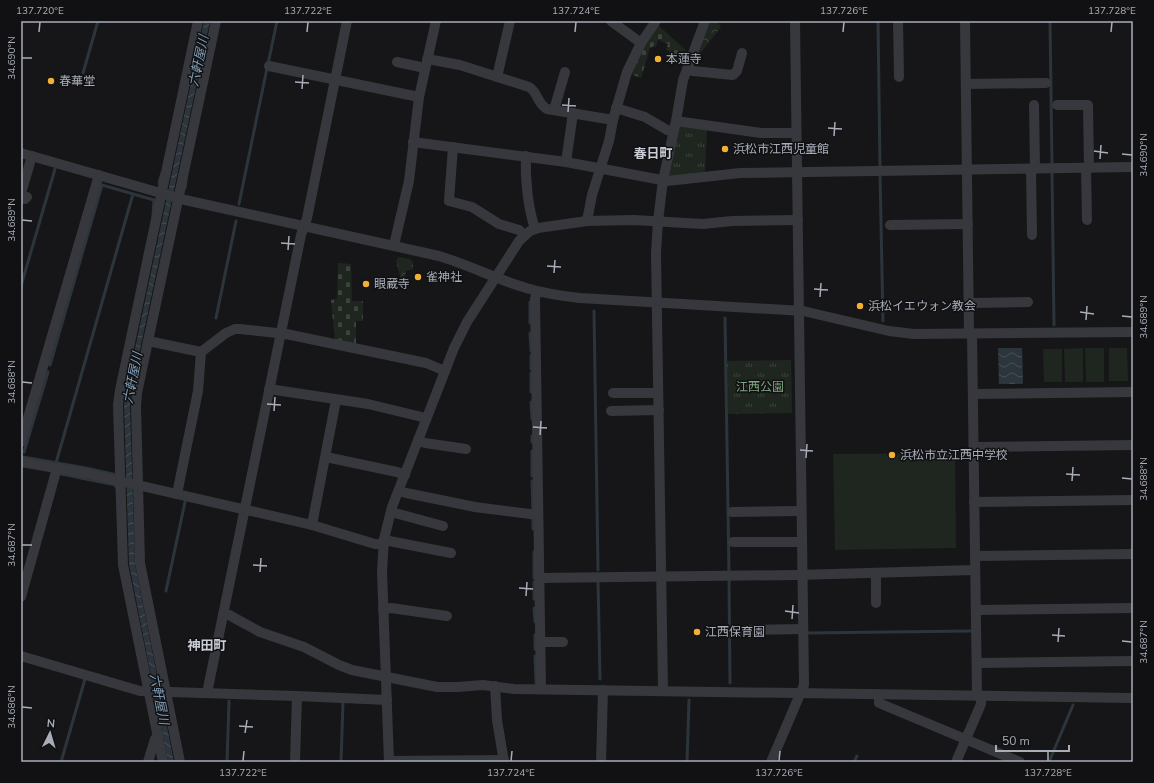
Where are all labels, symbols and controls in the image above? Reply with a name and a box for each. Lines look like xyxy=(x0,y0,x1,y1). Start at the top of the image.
text: 137.720°E xyxy=(16,4,64,18)
text: 137.722°E xyxy=(284,4,332,18)
text: 137.724°E xyxy=(552,4,600,18)
text: 137.726°E xyxy=(820,4,868,18)
text: 137.728°E xyxy=(1088,4,1136,18)
water label: 六軒屋川 xyxy=(185,32,214,88)
text: 34.690°N xyxy=(5,36,19,80)
place label: 本蓮寺 xyxy=(666,51,702,67)
marker: 本蓮寺 xyxy=(653,54,663,64)
place label: 春華堂 xyxy=(59,73,95,89)
marker: 春華堂 xyxy=(46,76,56,86)
text: 34.690°N xyxy=(1137,133,1151,177)
place label: 浜松市江西児童館 xyxy=(733,141,829,157)
marker: 浜松市江西児童館 xyxy=(720,144,730,154)
district label: 春日町 xyxy=(633,145,673,163)
text: 34.689°N xyxy=(5,198,19,242)
place label: 雀神社 xyxy=(426,269,462,285)
marker: 雀神社 xyxy=(413,272,423,282)
place label: 眼蔵寺 xyxy=(374,276,410,292)
marker: 眼蔵寺 xyxy=(361,279,371,289)
text: 34.689°N xyxy=(1137,295,1151,339)
place label: 浜松イエウォン教会 xyxy=(868,298,976,314)
marker: 浜松イエウォン教会 xyxy=(855,301,865,311)
water label: 六軒屋川 xyxy=(119,349,147,405)
text: 34.688°N xyxy=(5,360,19,404)
park label: 江西公園 xyxy=(736,379,784,395)
place label: 浜松市立江西中学校 xyxy=(900,447,1008,463)
marker: 浜松市立江西中学校 xyxy=(887,450,897,460)
text: 34.688°N xyxy=(1137,457,1151,501)
text: 34.687°N xyxy=(5,523,19,567)
text: 34.687°N xyxy=(1137,620,1151,664)
place label: 江西保育園 xyxy=(705,624,765,640)
marker: 江西保育園 xyxy=(692,627,702,637)
district label: 神田町 xyxy=(187,637,227,655)
water label: 六軒屋川 xyxy=(145,672,173,728)
text: 34.686°N xyxy=(5,685,19,729)
north arrow xyxy=(30,713,70,753)
text: N xyxy=(46,716,56,731)
scale bar xyxy=(996,727,1069,753)
text: 50 m xyxy=(1002,733,1030,749)
text: 137.722°E xyxy=(219,766,267,780)
text: 137.724°E xyxy=(487,766,535,780)
text: 137.726°E xyxy=(755,766,803,780)
text: 137.728°E xyxy=(1024,766,1072,780)

